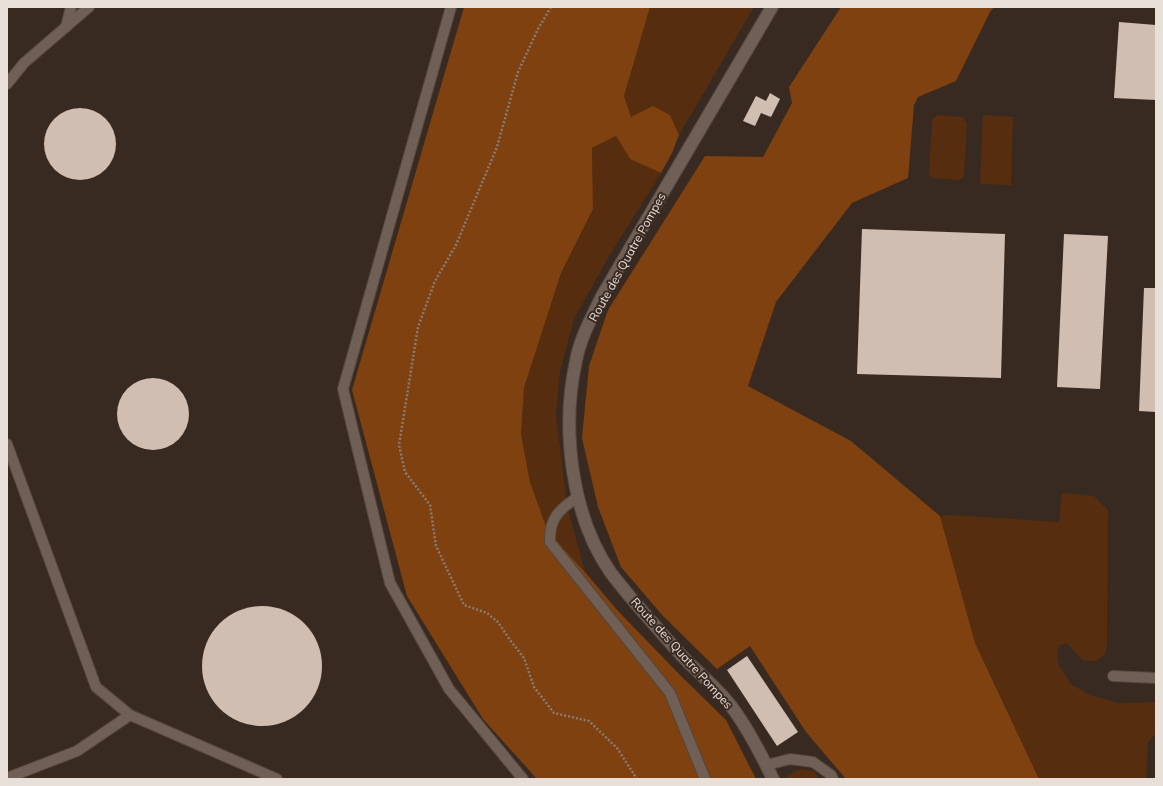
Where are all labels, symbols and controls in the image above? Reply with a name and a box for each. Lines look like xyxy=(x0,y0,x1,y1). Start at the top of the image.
street label: Route des Quatre Pompes xyxy=(585,190,669,324)
street label: Route des Quatre Pompes xyxy=(628,594,736,712)

